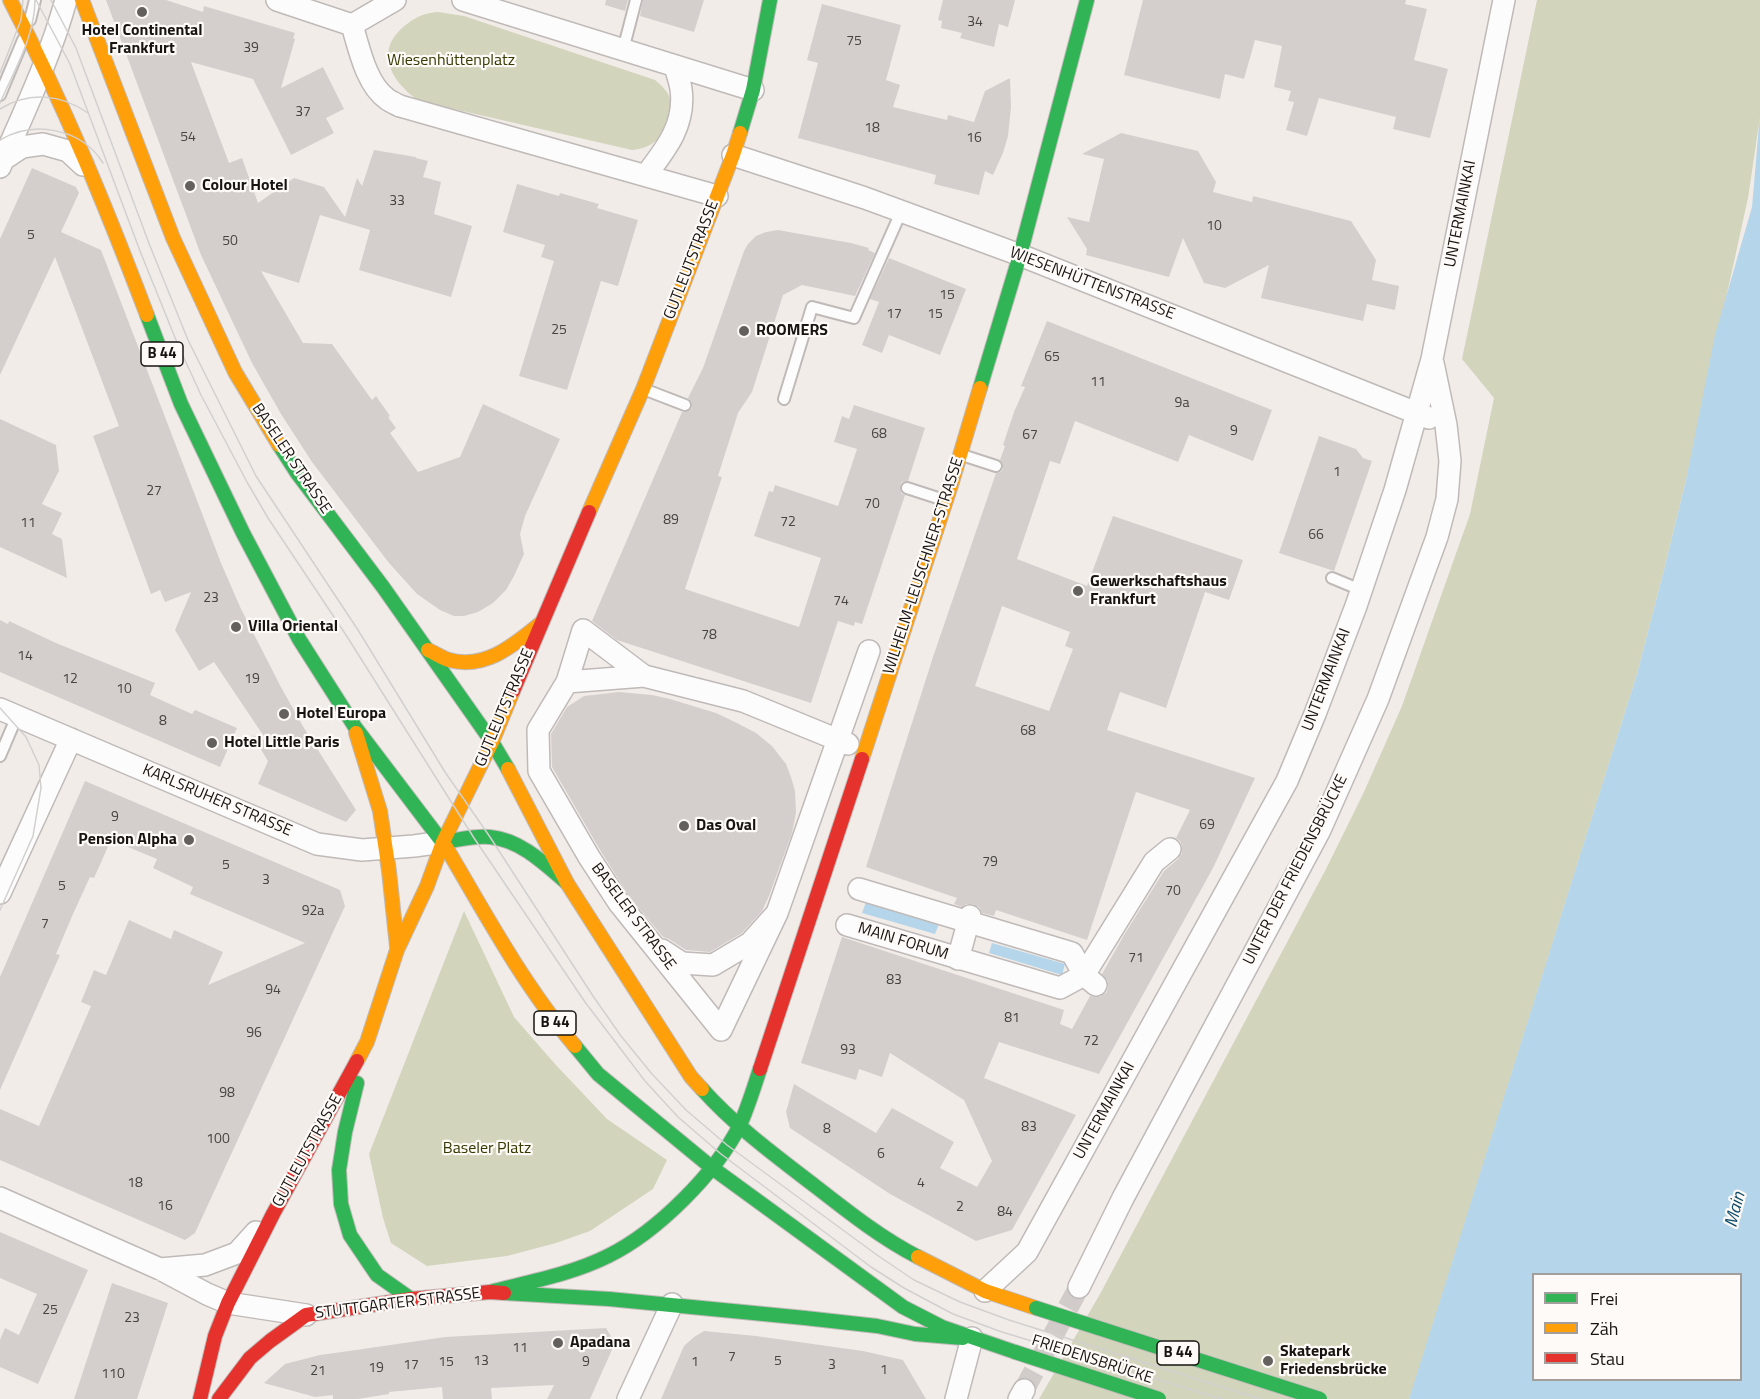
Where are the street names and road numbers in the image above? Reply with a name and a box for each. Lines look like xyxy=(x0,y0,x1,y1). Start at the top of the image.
street label: UNTERMAINKAI xyxy=(1441,159,1481,269)
street label: GUTLEUTSTRASSE xyxy=(660,198,724,322)
street label: WIESENHÜTTENSTRASSE xyxy=(1007,244,1177,324)
road number: B 44 xyxy=(141,342,183,366)
street label: BASELER STRASSE xyxy=(247,400,335,518)
street label: WILHELM-LEUSCHNER-STRASSE xyxy=(880,455,968,677)
street label: UNTERMAINKAI xyxy=(1299,626,1355,734)
street label: GUTLEUTSTRASSE xyxy=(471,646,539,770)
street label: KARLSRUHER STRASSE xyxy=(139,761,295,841)
street label: UNTER DER FRIEDENSBRÜCKE xyxy=(1240,772,1352,968)
street label: BASELER STRASSE xyxy=(587,860,679,974)
street label: MAIN FORUM xyxy=(855,919,951,965)
road number: B 44 xyxy=(534,1011,576,1035)
street label: UNTERMAINKAI xyxy=(1070,1059,1140,1163)
street label: GUTLEUTSTRASSE xyxy=(269,1091,347,1211)
street label: STUTTGARTER STRASSE xyxy=(314,1284,482,1324)
street label: FRIEDENSBRÜCKE xyxy=(1029,1331,1155,1389)
road number: B 44 xyxy=(1157,1341,1199,1365)

